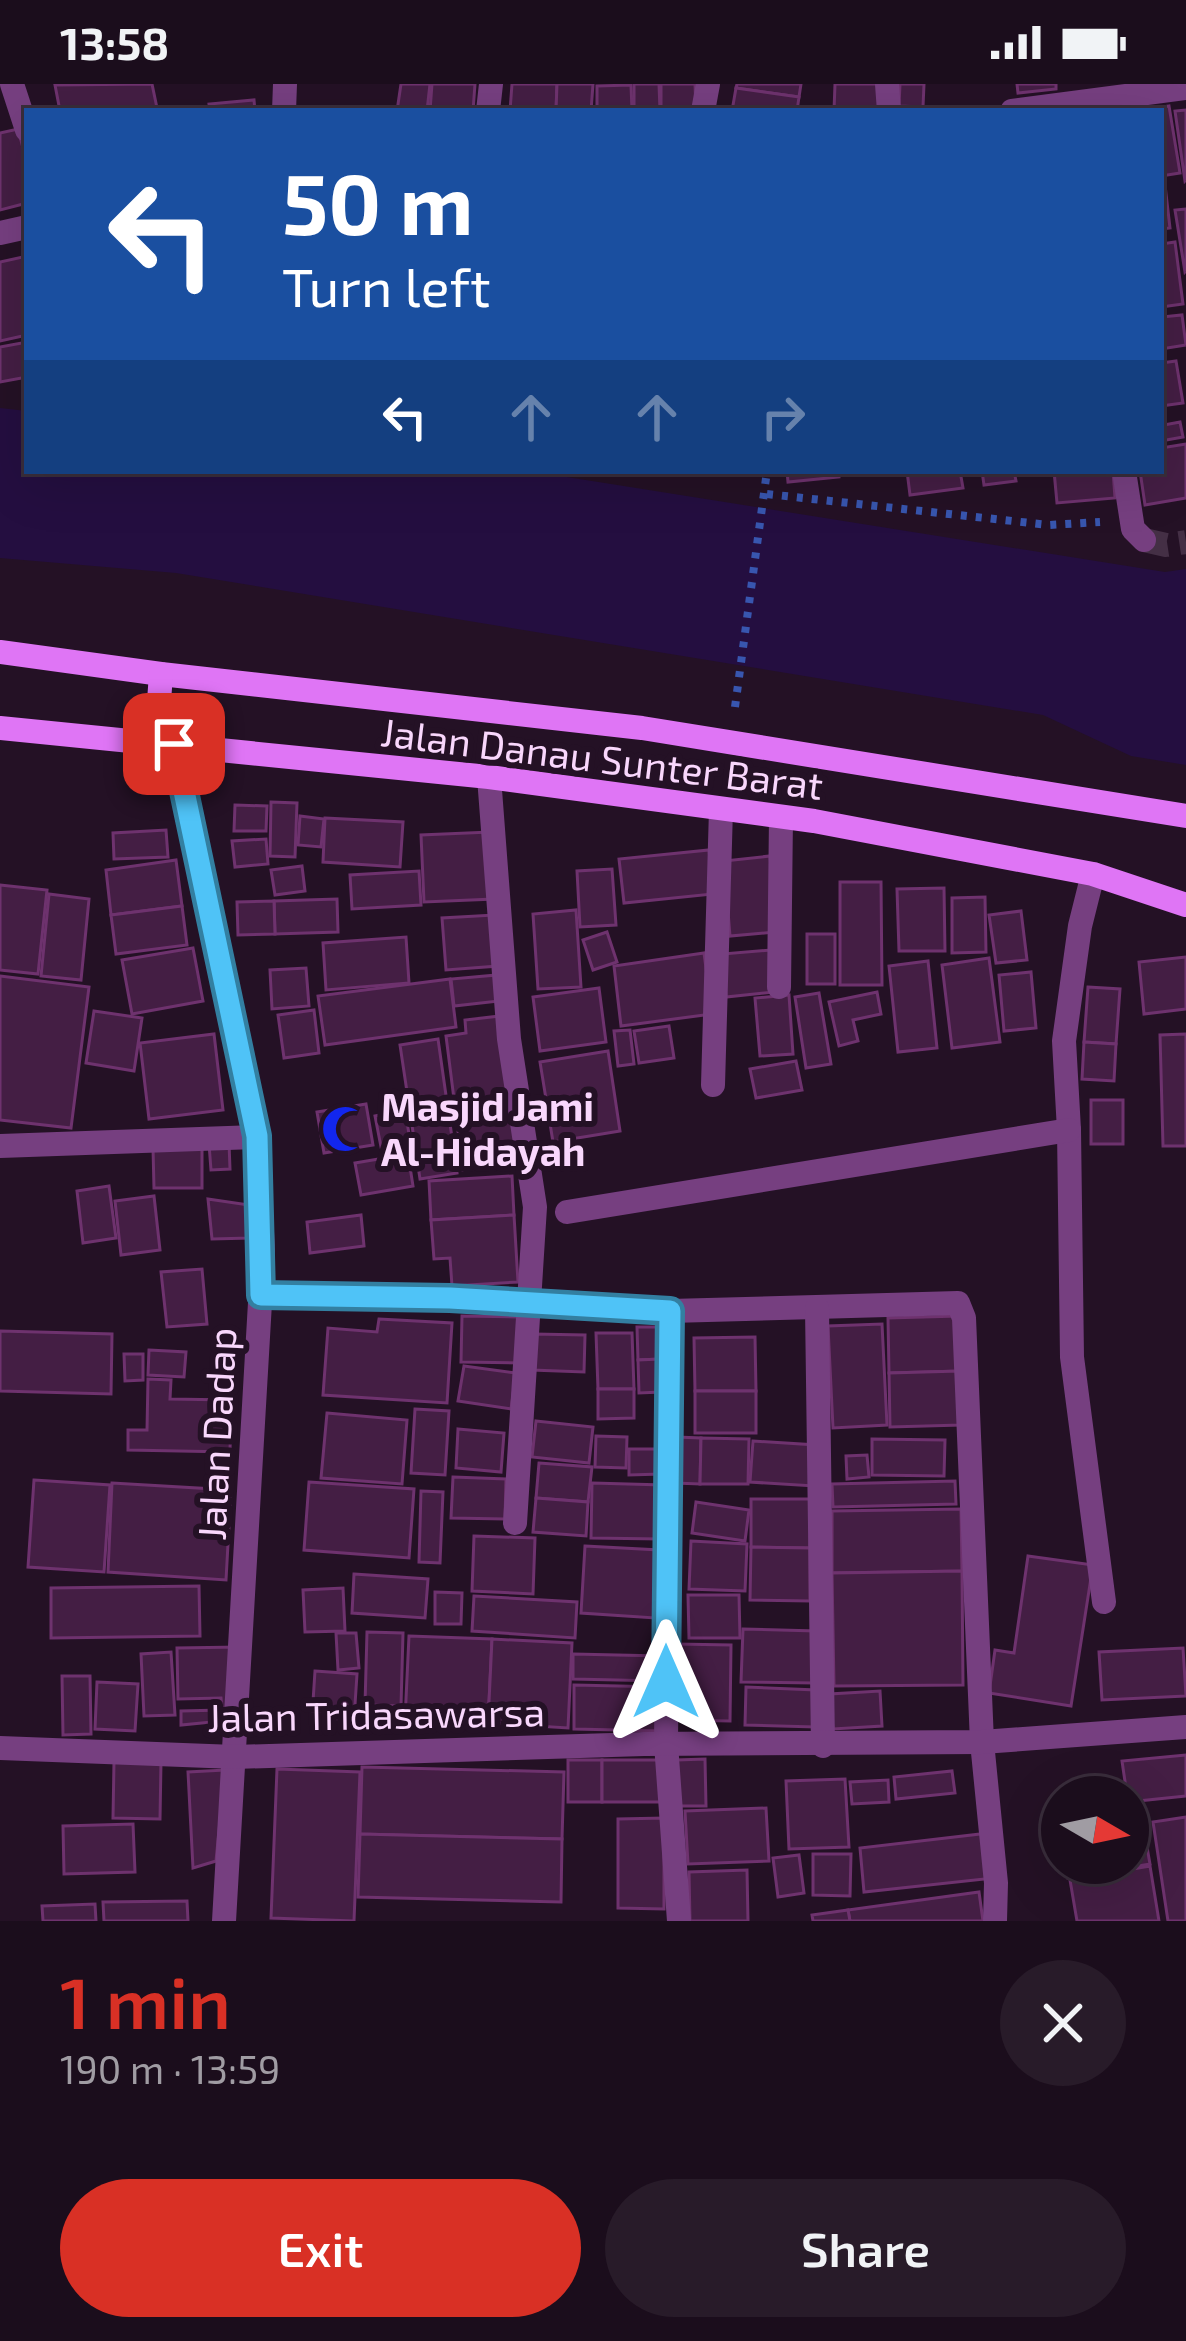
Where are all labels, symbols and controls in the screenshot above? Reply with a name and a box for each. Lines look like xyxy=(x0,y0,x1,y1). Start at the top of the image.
text: 13:58 xyxy=(60,15,169,69)
text: 50 m xyxy=(282,151,474,252)
icon: left xyxy=(84,156,240,312)
text: Turn left xyxy=(282,253,491,318)
icon: left xyxy=(372,384,438,450)
icon: ahead xyxy=(498,384,564,450)
icon: ahead xyxy=(624,384,690,450)
icon: right xyxy=(750,384,816,450)
pin xyxy=(123,693,225,795)
street label: Jalan Danau Sunter Barat xyxy=(379,707,826,808)
icon: arrive xyxy=(141,711,207,777)
place label: Masjid Jami Al-Hidayah xyxy=(381,1082,594,1175)
mosque icon: Masjid Jami Al-Hidayah xyxy=(320,1104,370,1154)
street label: Jalan Dadap xyxy=(186,1326,245,1541)
position arrow xyxy=(603,1619,729,1745)
street label: Jalan Tridasawarsa xyxy=(207,1687,545,1740)
north arrow xyxy=(1041,1776,1149,1884)
map controls xyxy=(1041,1776,1149,1884)
text: 1 min xyxy=(60,1957,231,2043)
button: close xyxy=(1000,1960,1126,2086)
text: 190 m · 13:59 xyxy=(60,2045,280,2092)
button: Exit xyxy=(60,2179,581,2317)
button: Share xyxy=(605,2179,1126,2317)

